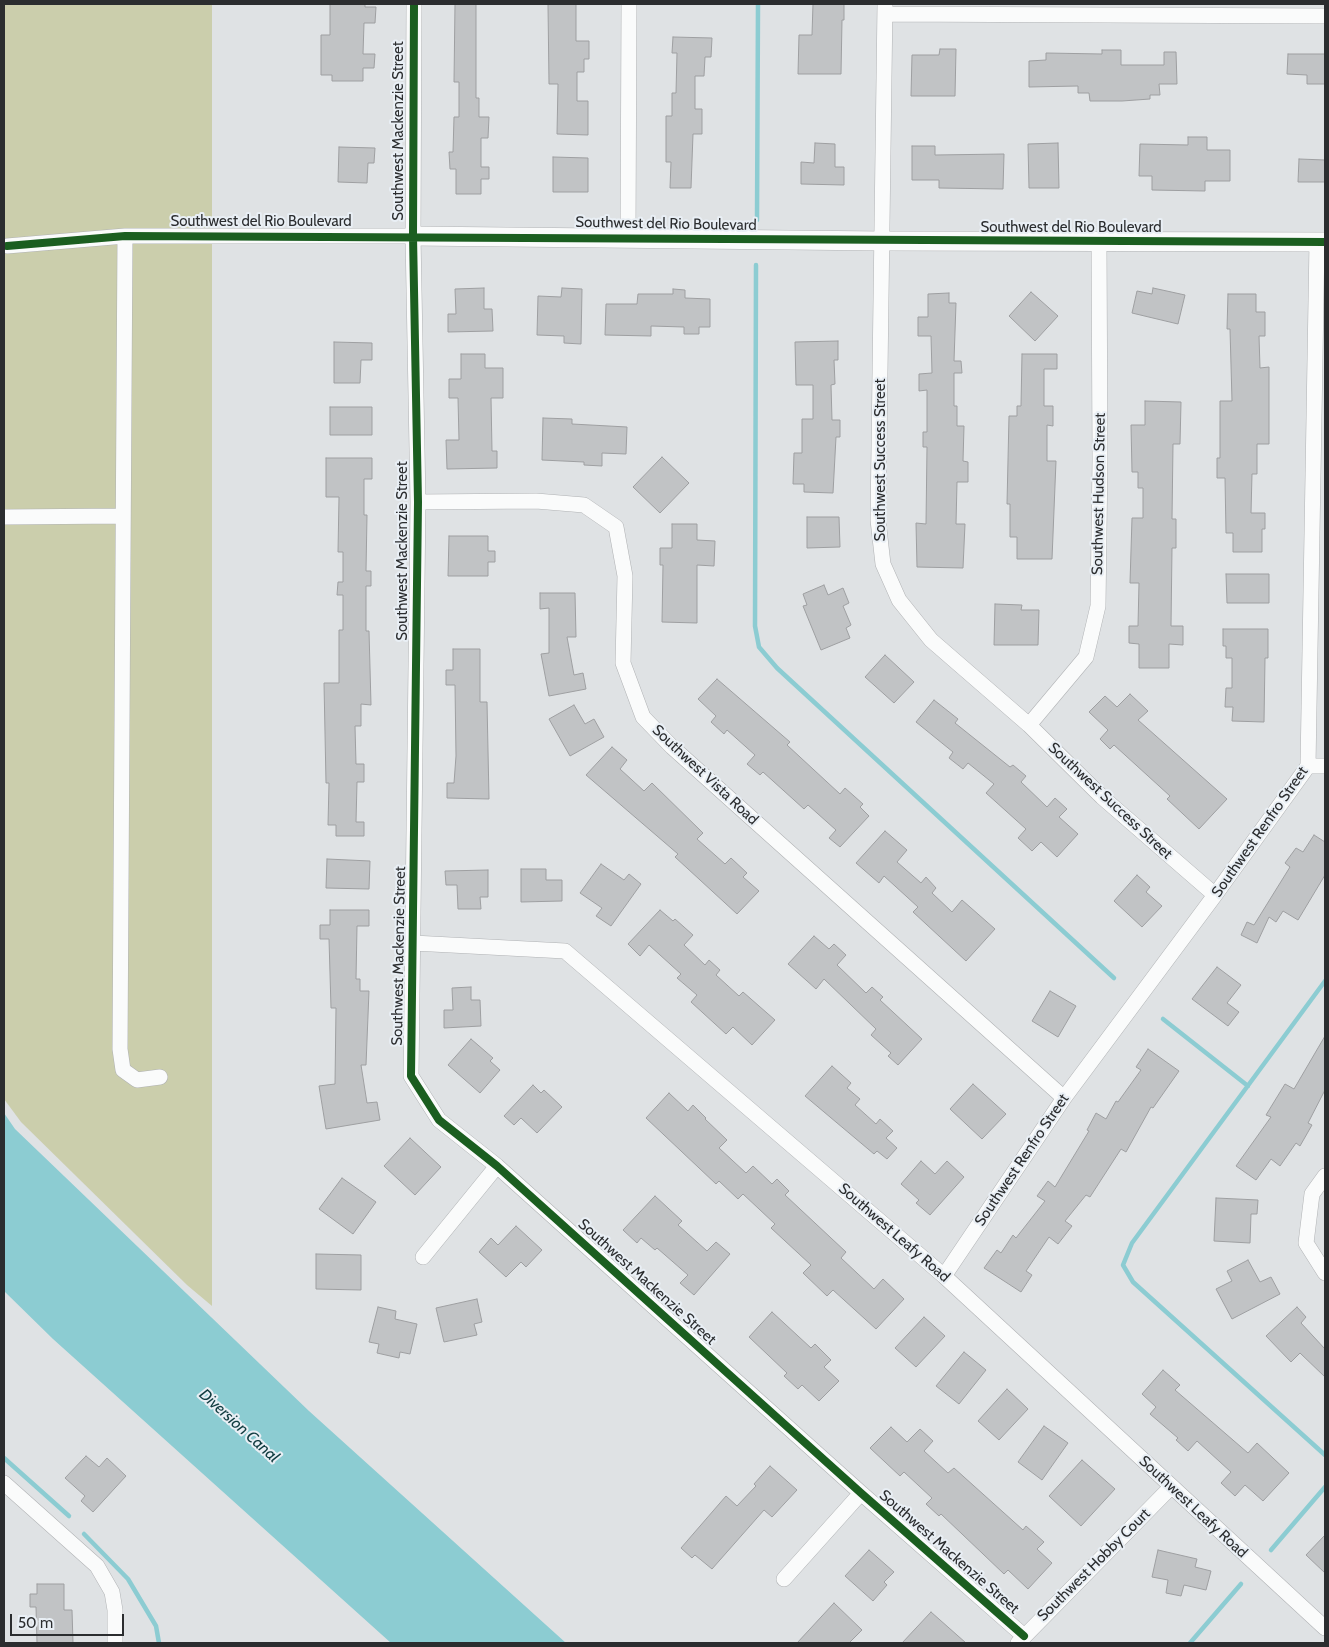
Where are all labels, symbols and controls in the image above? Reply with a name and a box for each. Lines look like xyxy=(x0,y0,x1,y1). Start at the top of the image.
street label: Southwest Mackenzie Street xyxy=(390,41,408,221)
street label: Southwest del Rio Boulevard xyxy=(170,213,352,231)
street label: Southwest del Rio Boulevard xyxy=(575,213,757,235)
street label: Southwest del Rio Boulevard xyxy=(980,219,1162,237)
street label: Southwest Success Street xyxy=(872,378,890,542)
street label: Southwest Hudson Street xyxy=(1089,413,1109,575)
street label: Southwest Mackenzie Street xyxy=(394,461,412,641)
street label: Southwest Vista Road xyxy=(648,721,762,829)
street label: Southwest Success Street xyxy=(1044,739,1176,863)
street label: Southwest Renfro Street xyxy=(1208,763,1312,901)
street label: Southwest Mackenzie Street xyxy=(388,866,410,1046)
street label: Southwest Renfro Street xyxy=(971,1091,1073,1229)
street label: Southwest Leafy Road xyxy=(835,1180,953,1286)
street label: Southwest Mackenzie Street xyxy=(574,1215,720,1349)
water label: Diversion Canal xyxy=(195,1385,283,1467)
street label: Southwest Leafy Road xyxy=(1135,1452,1251,1562)
street label: Southwest Mackenzie Street xyxy=(875,1486,1023,1618)
street label: Southwest Hobby Court xyxy=(1034,1505,1154,1625)
scale bar xyxy=(12,1604,126,1636)
text: 50 m xyxy=(18,1614,53,1632)

